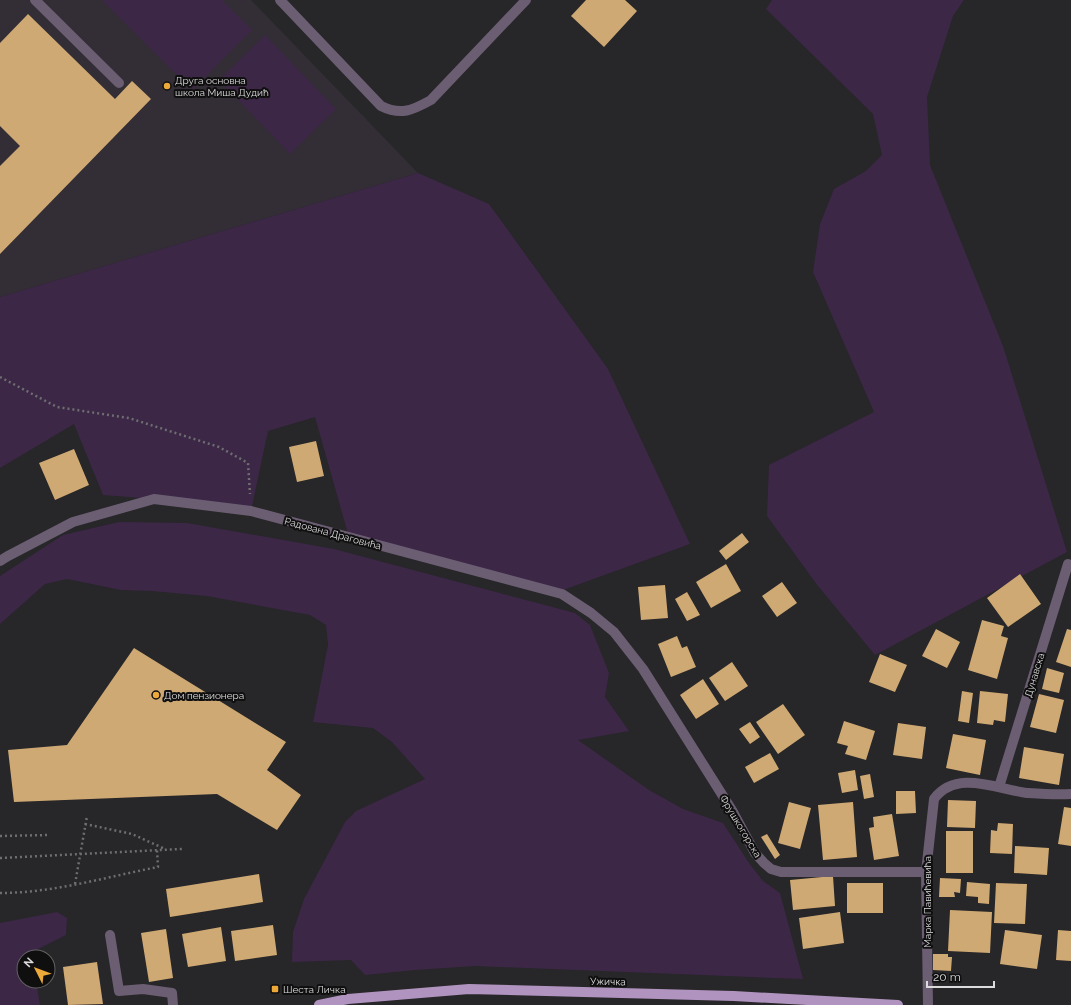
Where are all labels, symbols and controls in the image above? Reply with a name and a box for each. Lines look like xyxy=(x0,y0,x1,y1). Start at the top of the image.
place label: Друга основна школа Миша Дудић xyxy=(175,75,269,98)
marker: Друга основна школа Миша Дудић xyxy=(162,81,172,91)
street label: Радована Драговића xyxy=(283,515,382,552)
street label: Дунавска xyxy=(1023,652,1046,699)
marker: Дом пензионера xyxy=(151,690,161,700)
place label: Дом пензионера xyxy=(164,690,244,701)
street label: Фрушкогорска xyxy=(718,793,763,859)
street label: Марка Павићевића xyxy=(922,856,933,948)
north arrow xyxy=(16,949,56,989)
text: N xyxy=(21,955,37,970)
scale bar xyxy=(927,963,994,989)
text: 20 m xyxy=(933,970,961,984)
street label: Ужичка xyxy=(590,976,626,987)
marker: Шеста Личка xyxy=(270,984,280,994)
place label: Шеста Личка xyxy=(283,984,346,995)

